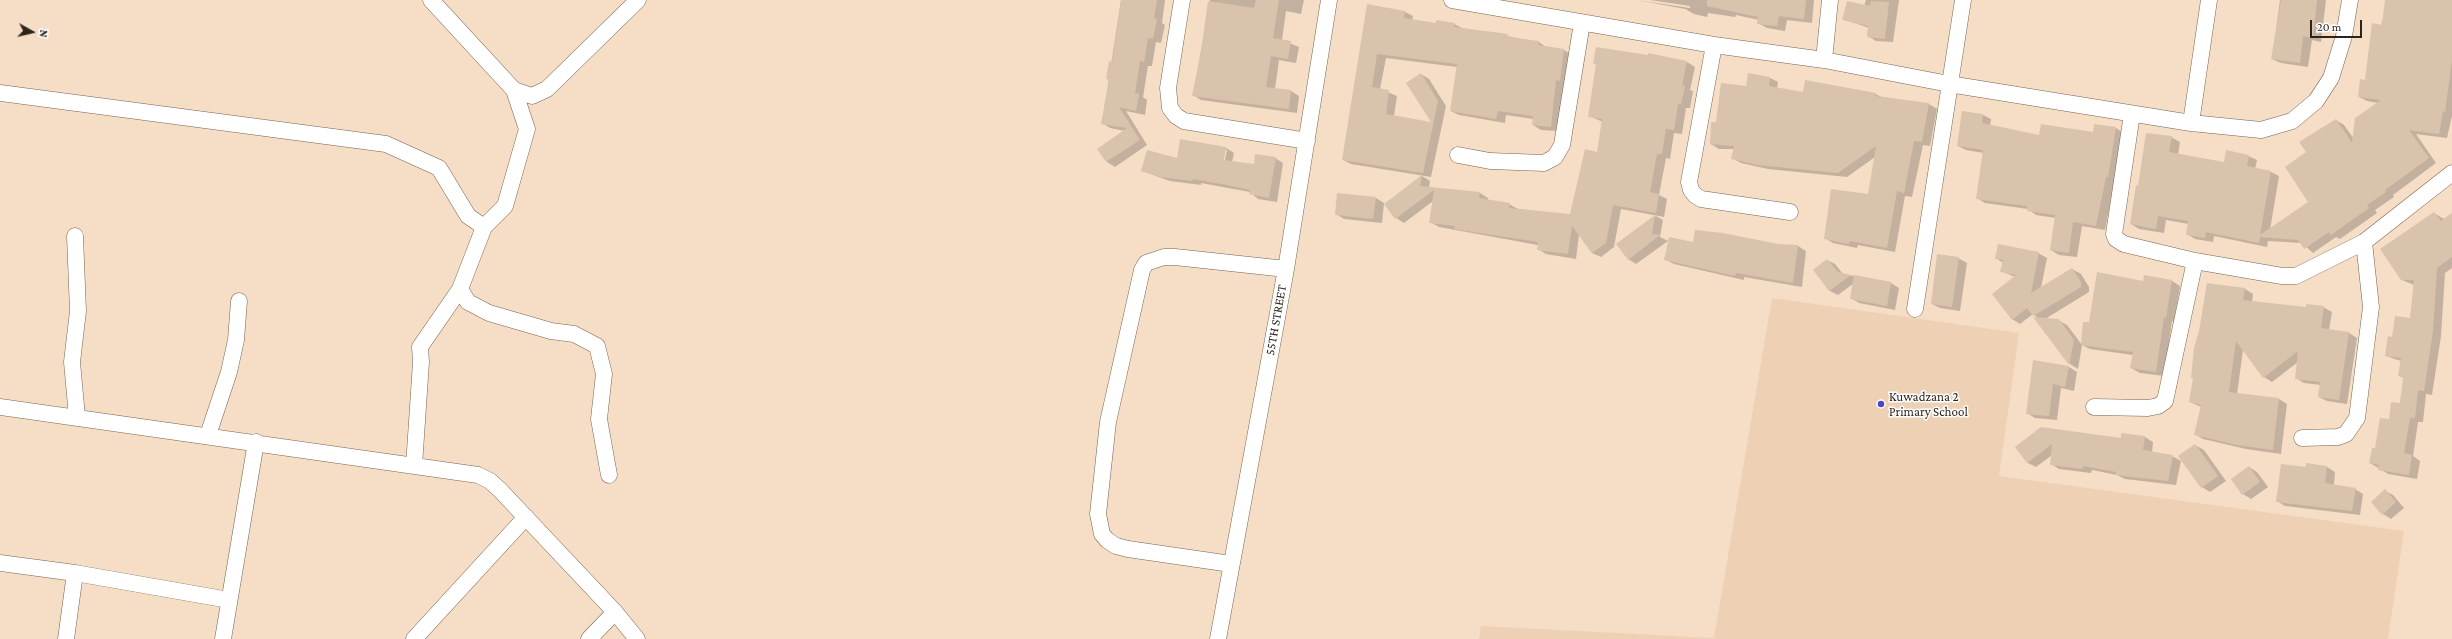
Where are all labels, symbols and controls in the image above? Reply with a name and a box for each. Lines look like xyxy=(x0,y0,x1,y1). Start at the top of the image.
north arrow xyxy=(12,12,52,52)
scale bar xyxy=(2312,12,2364,38)
text: 20 m xyxy=(2317,20,2341,34)
text: N xyxy=(37,29,50,38)
street label: 55TH STREET xyxy=(1262,283,1290,357)
place label: Kuwadzana 2 Primary School xyxy=(1889,389,1968,420)
marker: Kuwadzana 2 Primary School xyxy=(1876,399,1886,409)

